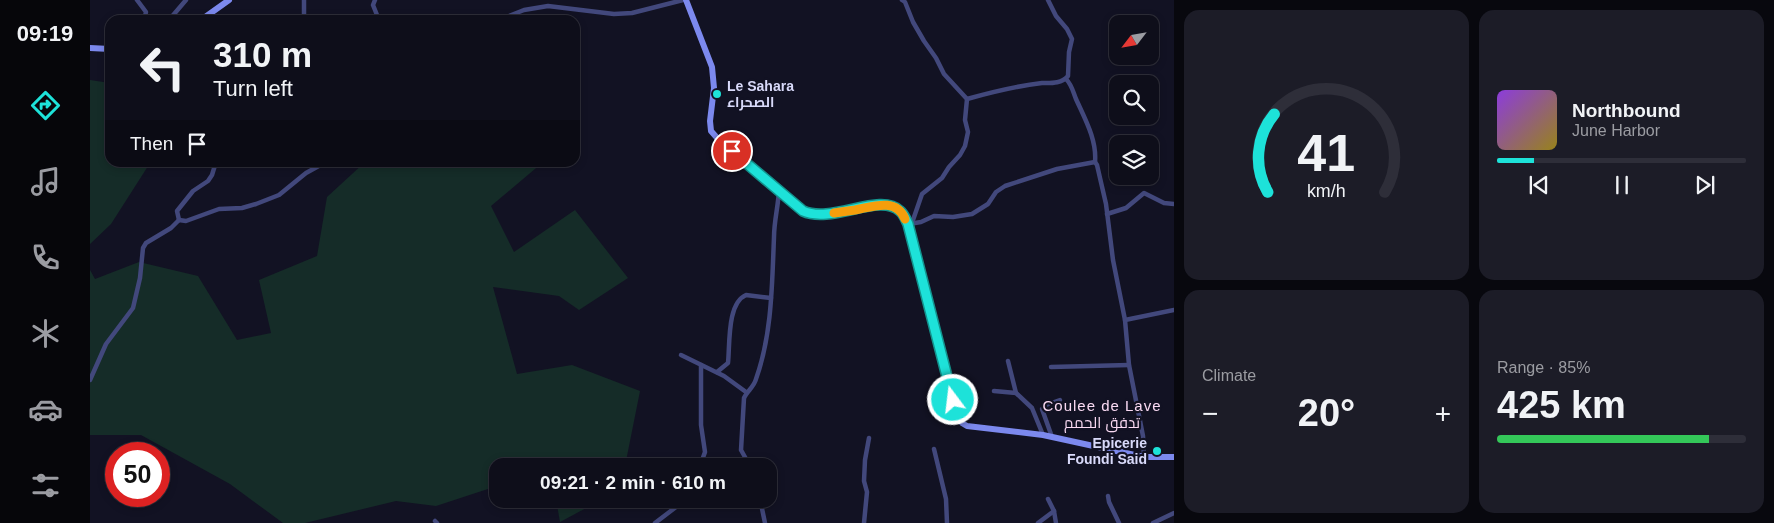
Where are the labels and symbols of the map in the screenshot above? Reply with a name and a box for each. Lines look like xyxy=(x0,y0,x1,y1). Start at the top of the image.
north arrow xyxy=(1109,15,1159,65)
place label: Le Sahara الصحراء xyxy=(727,78,794,111)
marker: Le Sahara الصحراء xyxy=(711,88,723,100)
pin xyxy=(711,130,753,172)
position arrow xyxy=(926,373,978,425)
district label: Coulee de Lave تدفق الحمم xyxy=(1042,397,1162,433)
place label: Epicerie Foundi Said xyxy=(1067,435,1147,467)
speed limit sign: 50 xyxy=(105,442,170,507)
marker: Epicerie Foundi Said xyxy=(1151,445,1163,457)

